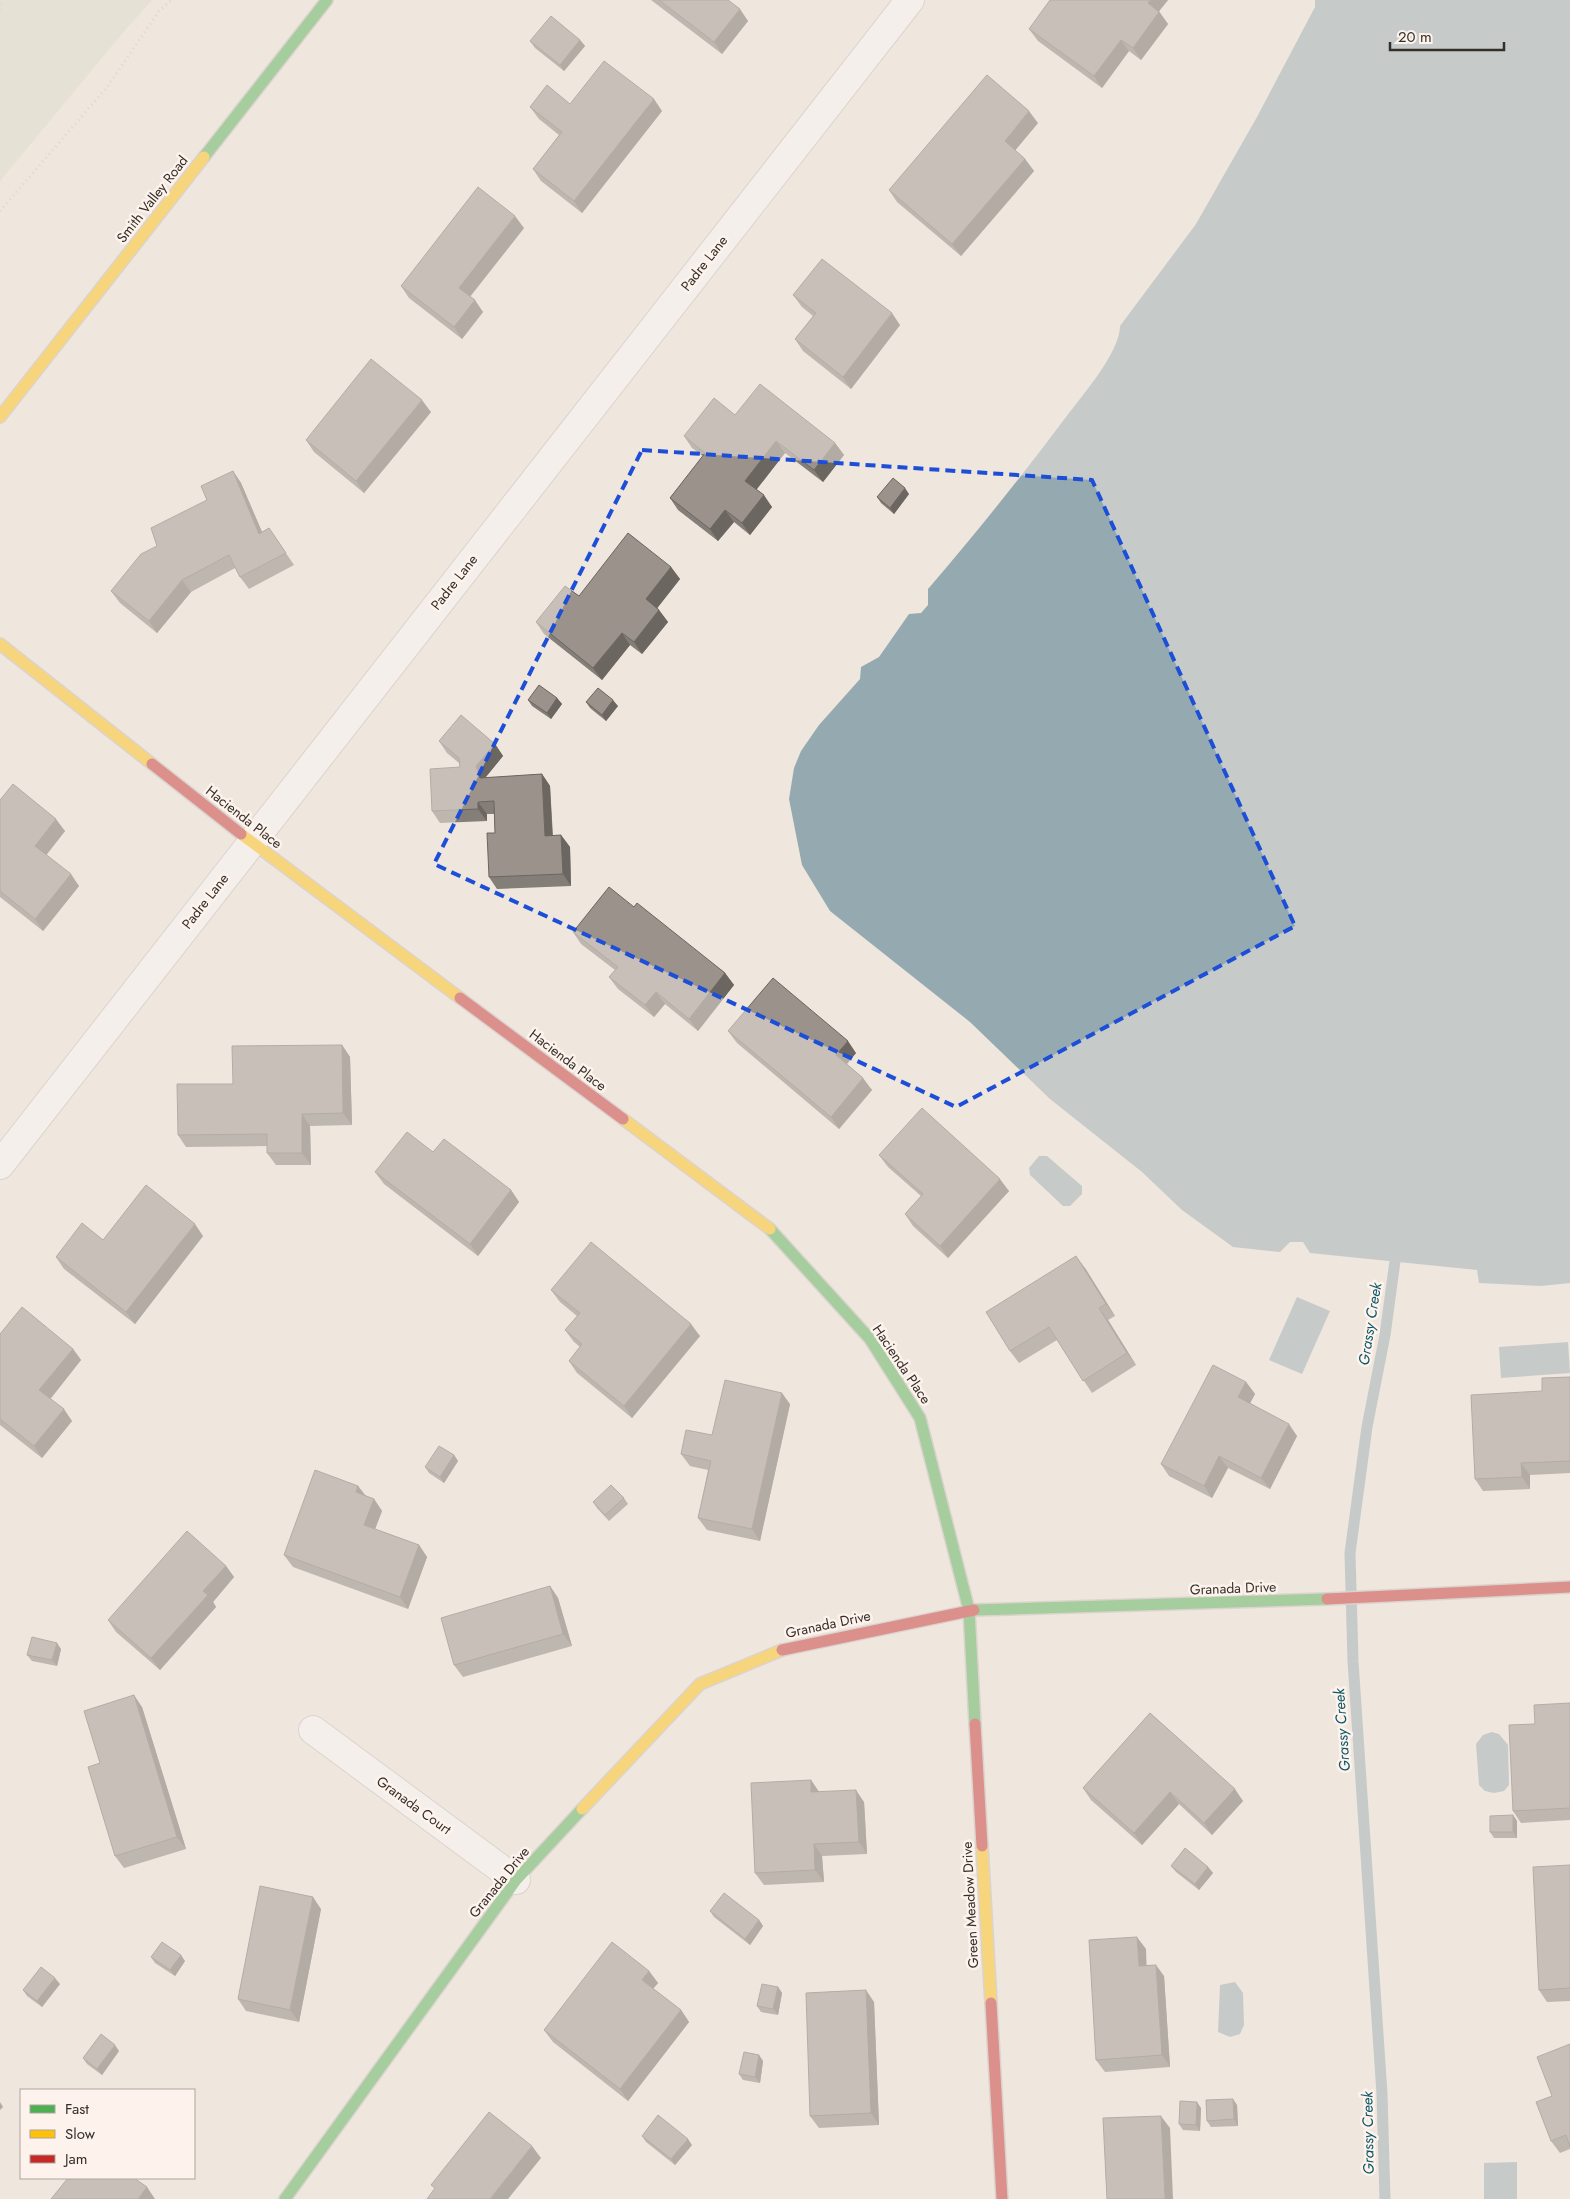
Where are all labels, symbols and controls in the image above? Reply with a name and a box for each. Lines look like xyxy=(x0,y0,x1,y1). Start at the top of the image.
scale bar xyxy=(1390,20,1504,52)
text: 20 m xyxy=(1398,26,1432,48)
street label: Smith Valley Road xyxy=(112,151,192,247)
street label: Padre Lane xyxy=(676,231,732,295)
street label: Padre Lane xyxy=(426,550,482,614)
street label: Hacienda Place xyxy=(202,781,286,853)
street label: Padre Lane xyxy=(177,869,233,933)
street label: Hacienda Place xyxy=(525,1024,611,1096)
water label: Grassy Creek xyxy=(1353,1281,1387,1367)
street label: Hacienda Place xyxy=(868,1320,936,1408)
street label: Granada Drive xyxy=(1189,1576,1277,1600)
street label: Granada Drive xyxy=(784,1605,872,1643)
water label: Grassy Creek xyxy=(1328,1687,1356,1772)
street label: Granada Court xyxy=(372,1771,456,1839)
street label: Green Meadow Drive xyxy=(957,1841,983,1969)
street label: Granada Drive xyxy=(464,1842,534,1922)
legend xyxy=(20,2089,195,2179)
water label: Grassy Creek xyxy=(1356,2091,1380,2175)
text: Fast xyxy=(65,2098,89,2120)
text: Slow xyxy=(65,2123,96,2145)
text: Jam xyxy=(63,2148,88,2170)

